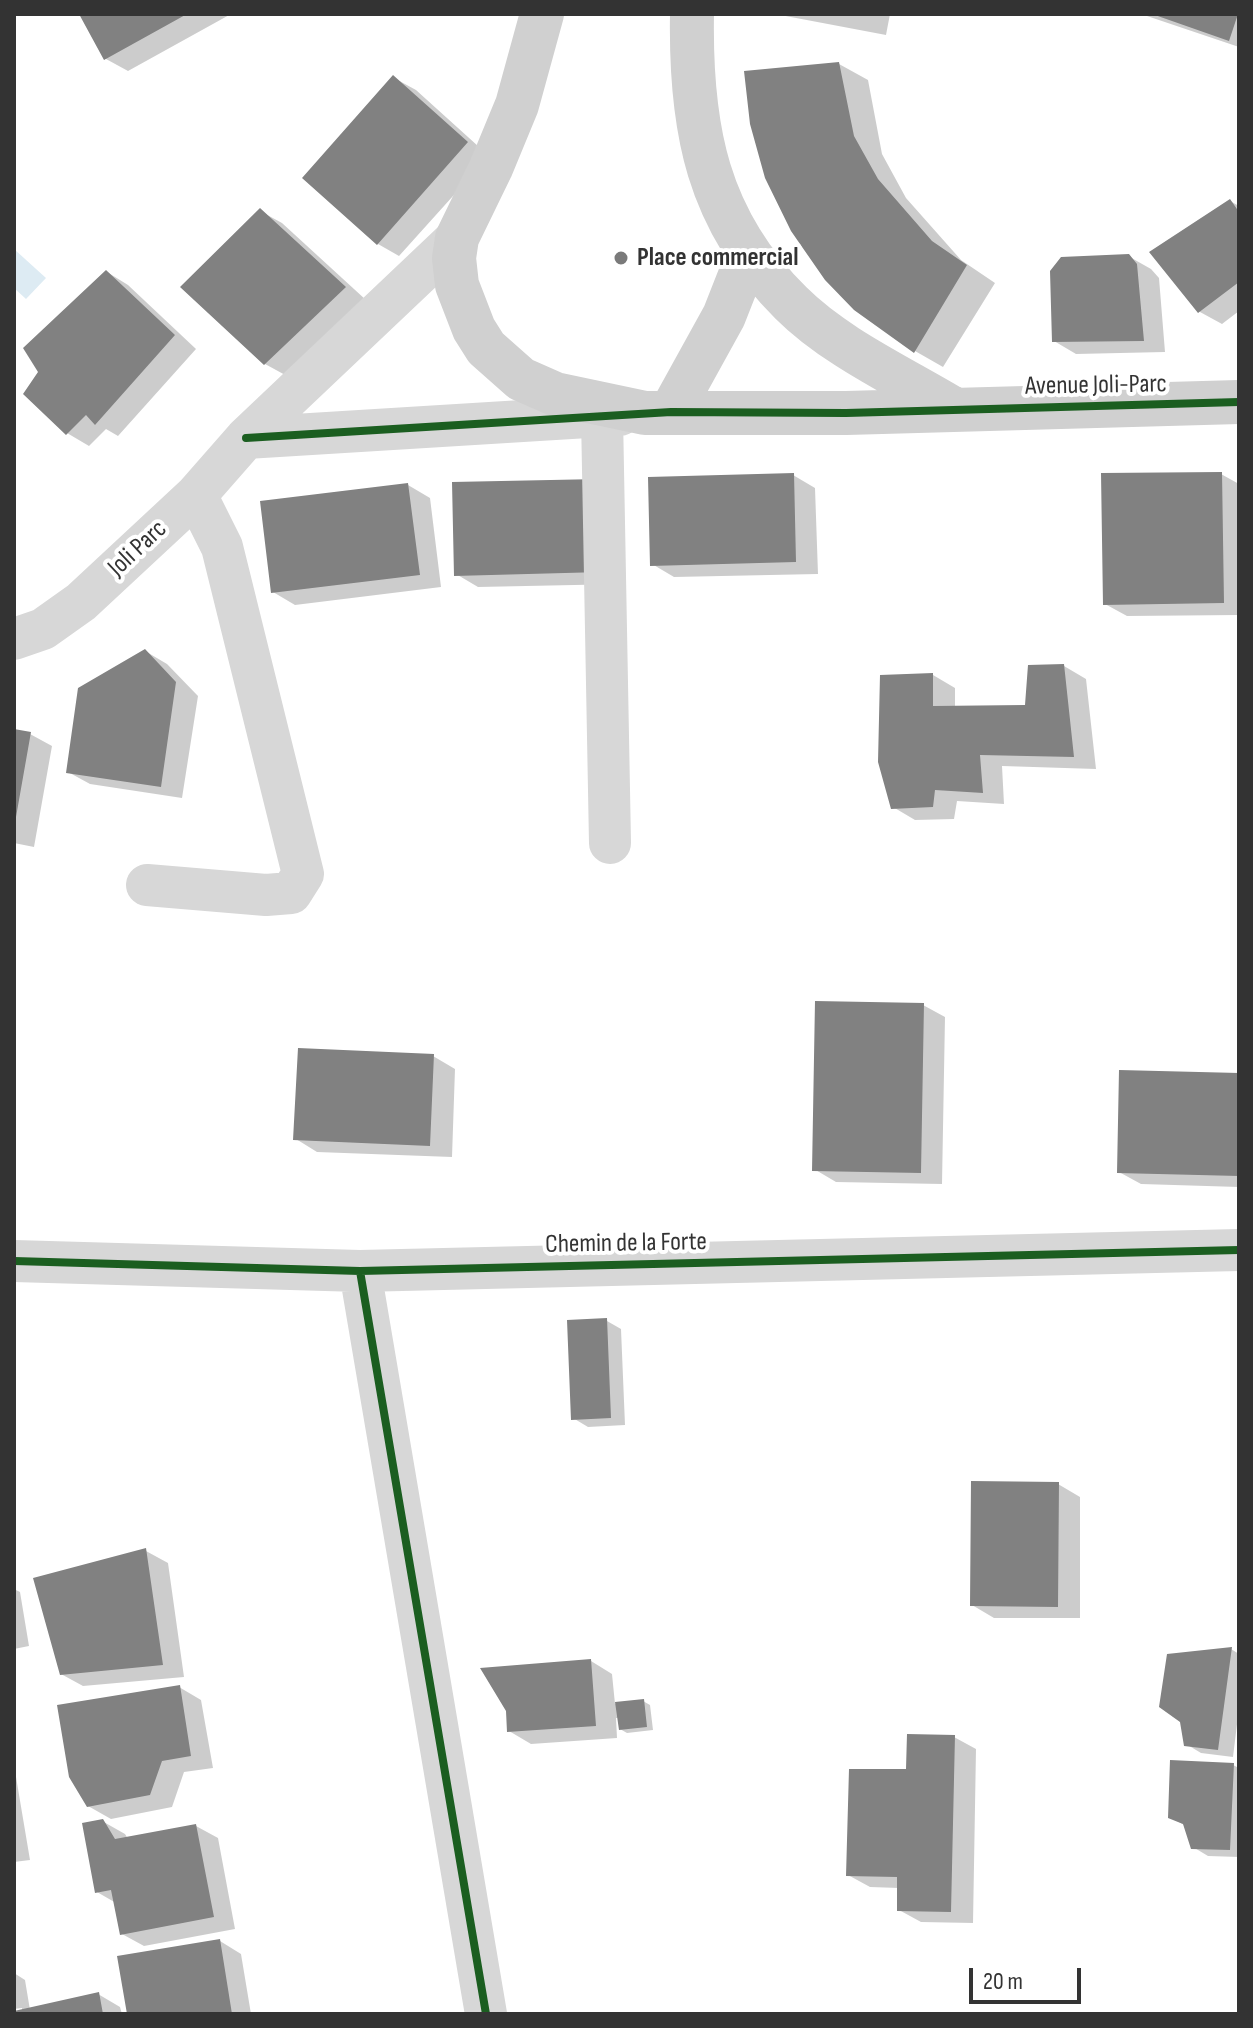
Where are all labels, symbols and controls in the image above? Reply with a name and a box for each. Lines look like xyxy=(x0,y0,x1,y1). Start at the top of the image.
place label: Place commercial xyxy=(637,242,798,274)
marker: Place commercial xyxy=(612,249,630,267)
street label: Avenue Joli-Parc xyxy=(1025,369,1167,403)
street label: Joli Parc xyxy=(102,514,174,584)
street label: Chemin de la Forte xyxy=(545,1227,707,1261)
scale bar xyxy=(973,1952,1085,2002)
text: 20 m xyxy=(983,1967,1023,1996)

